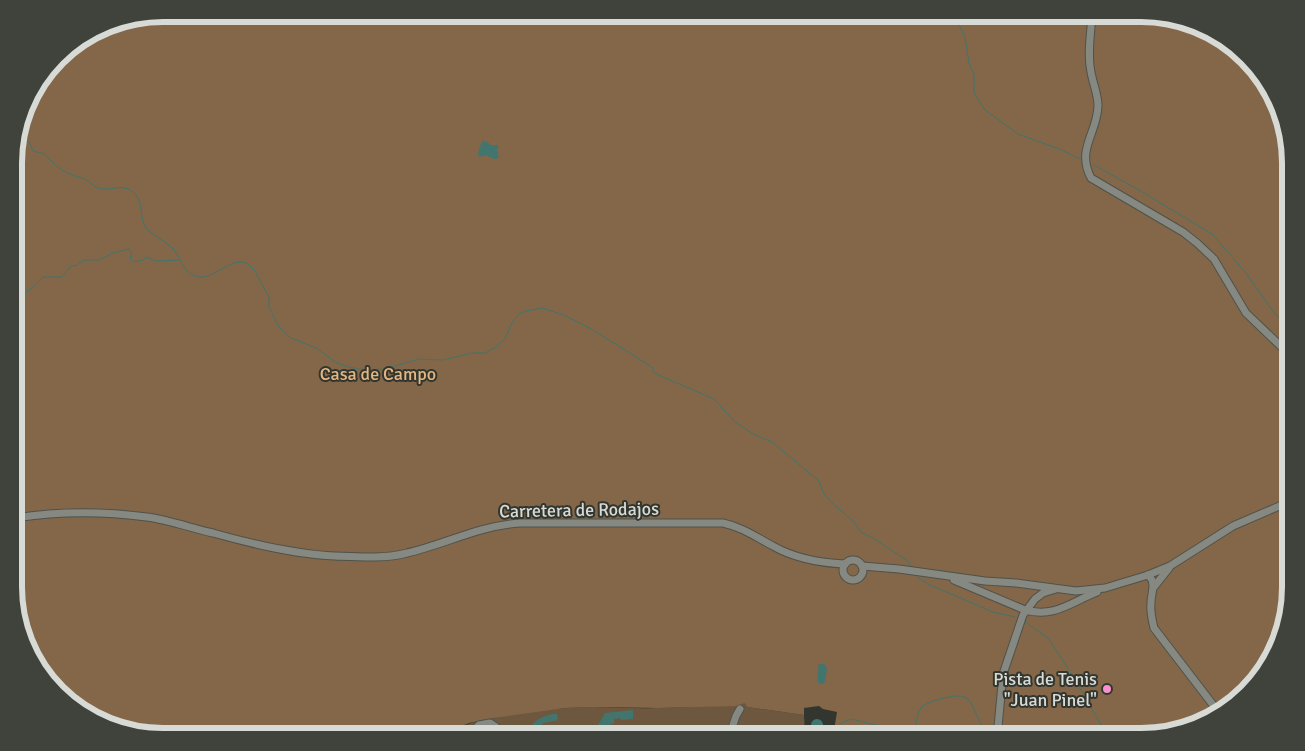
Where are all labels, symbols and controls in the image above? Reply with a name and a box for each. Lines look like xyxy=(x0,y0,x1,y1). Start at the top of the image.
park label: Casa de Campo xyxy=(320,363,436,385)
street label: Carretera de Rodajos xyxy=(499,498,659,522)
place label: Pista de Tenis "Juan Pinel" xyxy=(993,668,1097,711)
marker: Pista de Tenis "Juan Pinel" xyxy=(1101,683,1113,695)

